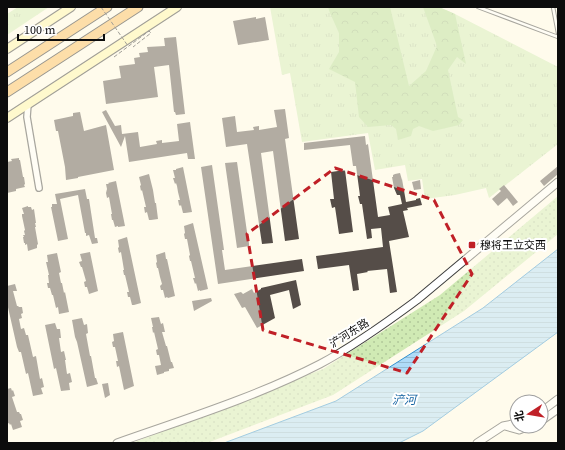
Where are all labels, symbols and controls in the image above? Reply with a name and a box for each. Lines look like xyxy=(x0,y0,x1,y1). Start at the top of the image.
scale bar xyxy=(18,16,104,42)
text: 100 m xyxy=(24,22,56,38)
place label: 穆将王立交西 xyxy=(480,238,546,253)
marker: 穆将王立交西 xyxy=(467,240,477,250)
street label: 浐河东路 xyxy=(327,315,372,351)
water label: 浐河 xyxy=(392,392,418,408)
north arrow xyxy=(509,394,549,434)
text: 北 xyxy=(511,409,528,423)

